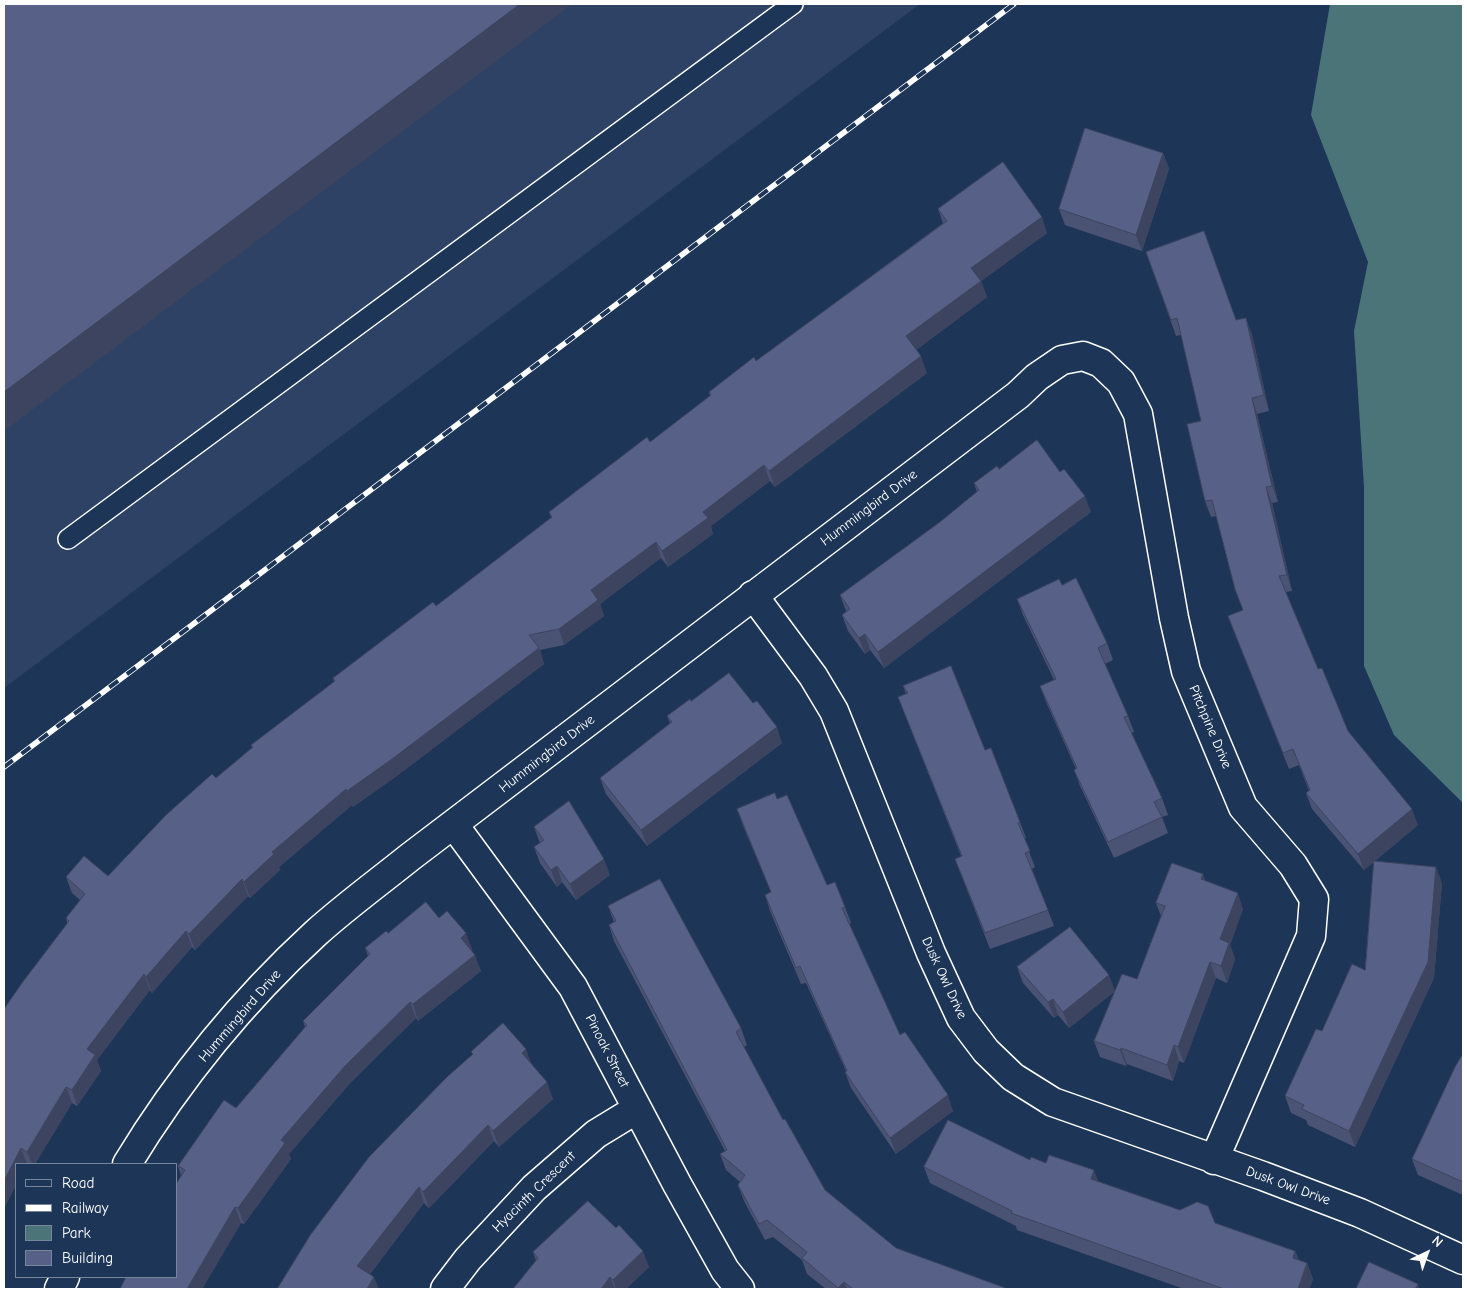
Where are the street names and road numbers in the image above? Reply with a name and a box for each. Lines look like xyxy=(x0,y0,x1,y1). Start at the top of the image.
street label: Hummingbird Drive xyxy=(817,466,921,550)
street label: Pitchpine Drive xyxy=(1185,683,1235,771)
street label: Hummingbird Drive xyxy=(496,711,598,797)
street label: Dusk Owl Drive xyxy=(918,934,970,1022)
street label: Hummingbird Drive xyxy=(195,966,285,1066)
street label: Pinoak Street xyxy=(581,1012,633,1090)
street label: Hyacinth Crescent xyxy=(489,1148,579,1236)
street label: Dusk Owl Drive xyxy=(1244,1163,1332,1209)

